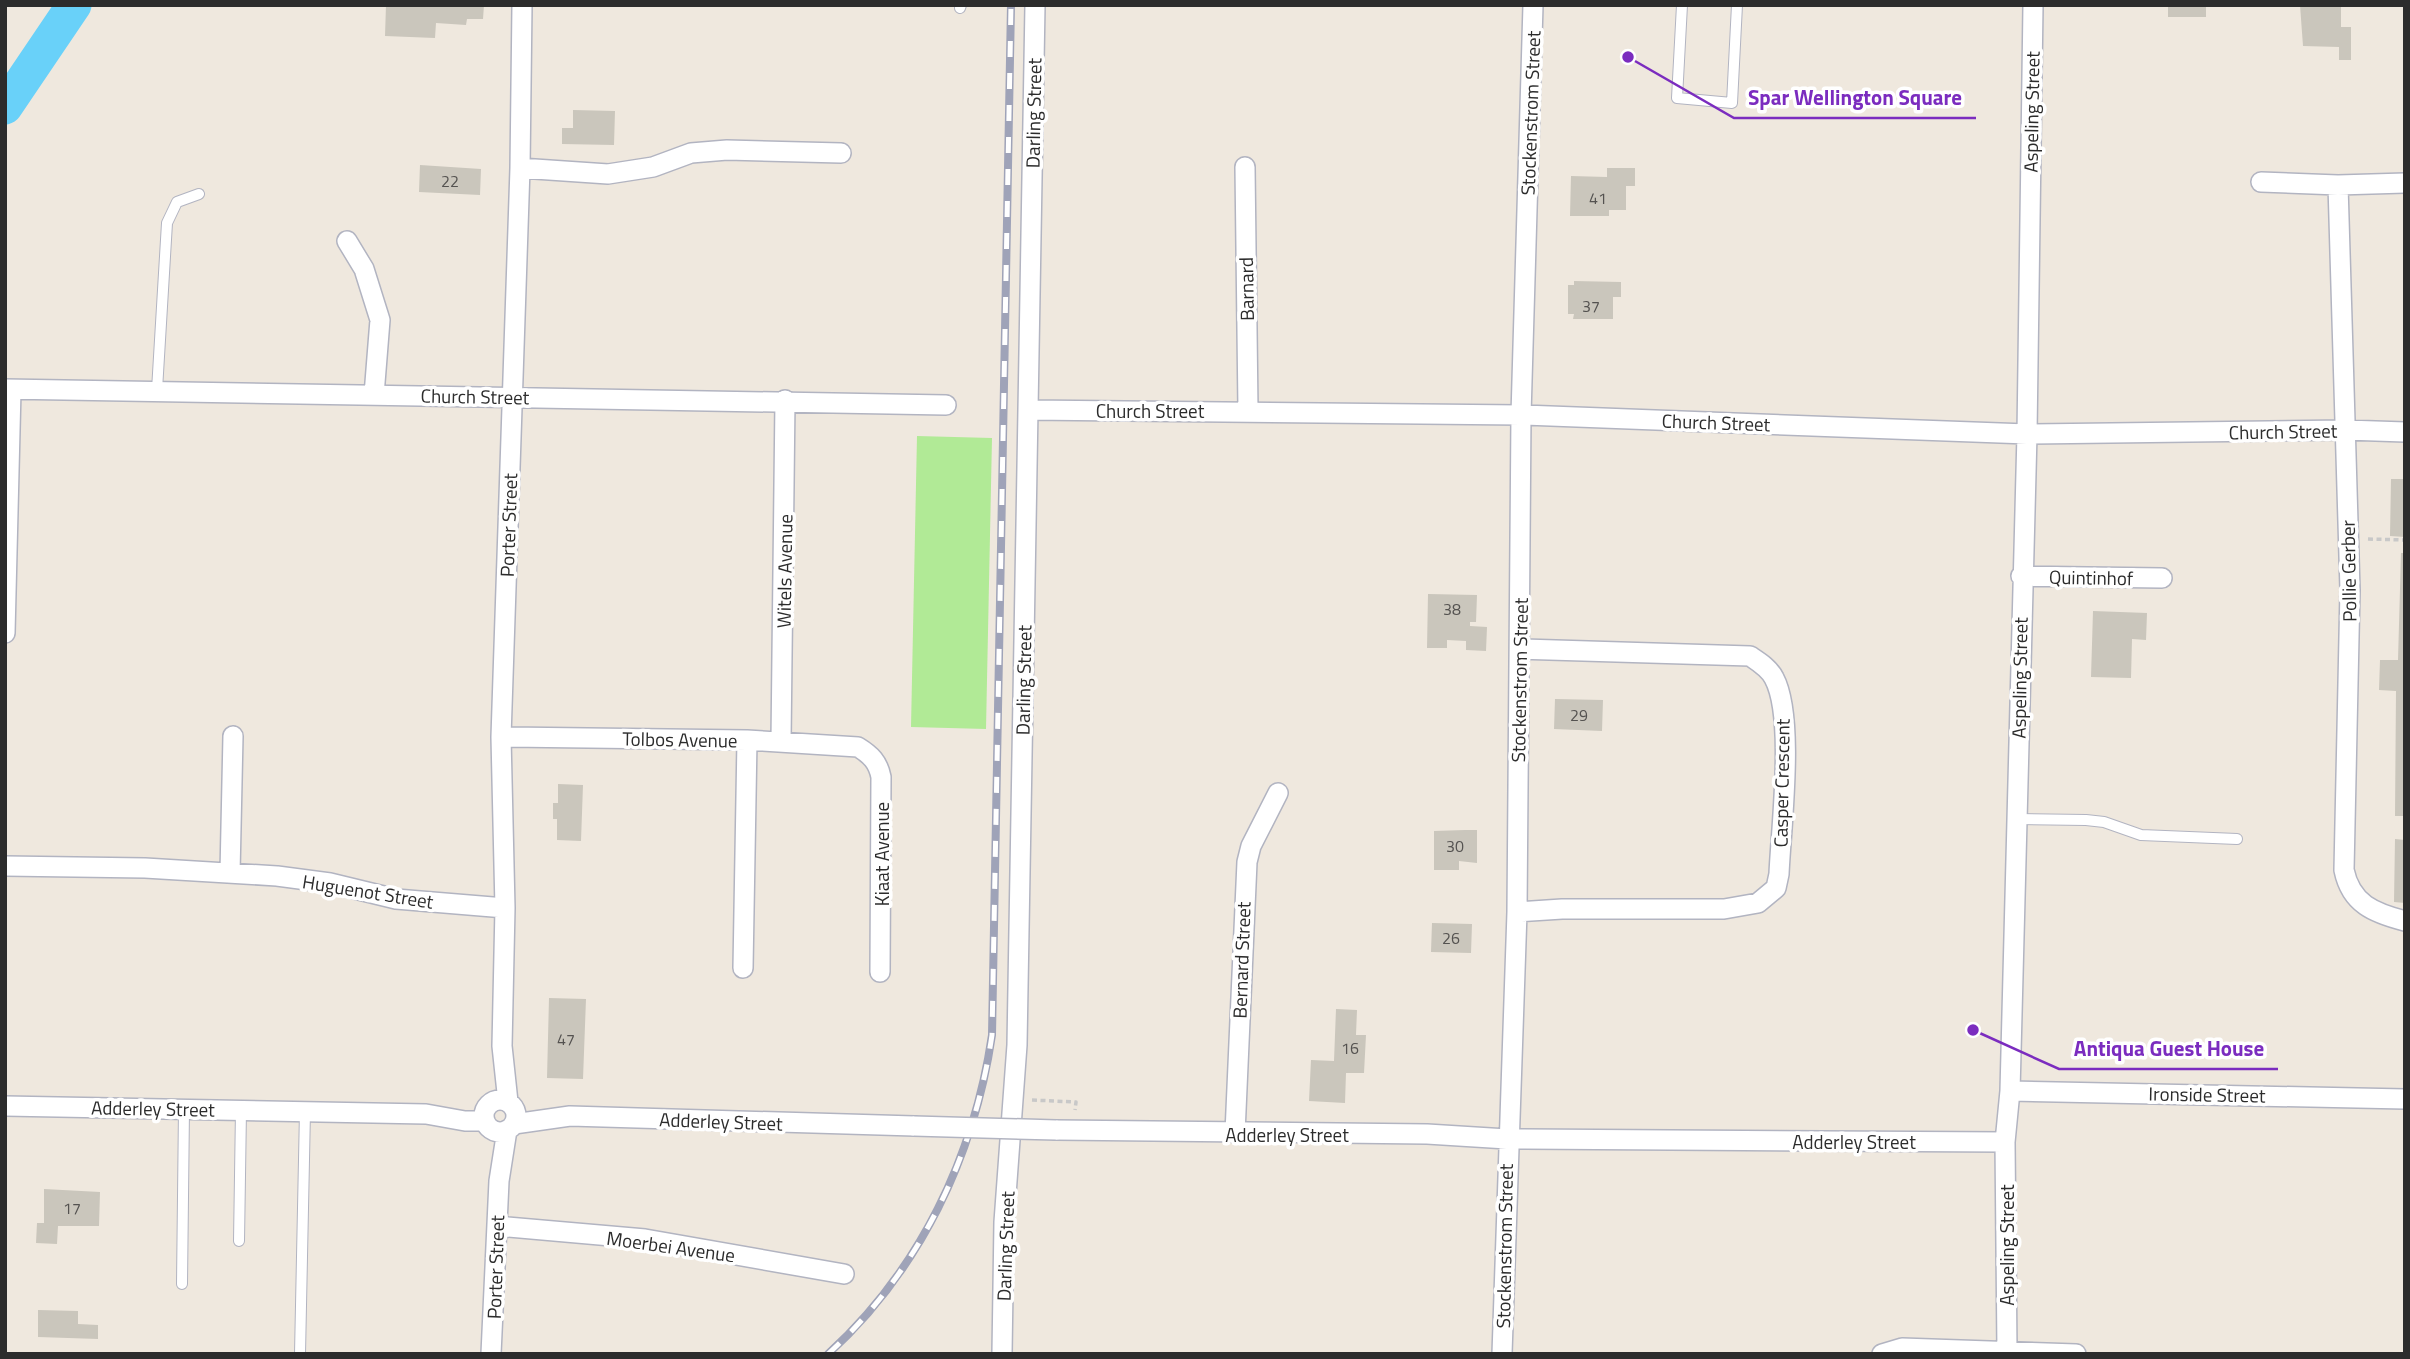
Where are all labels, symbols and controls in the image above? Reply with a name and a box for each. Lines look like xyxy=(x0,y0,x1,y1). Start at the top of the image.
street label: Stockenstrom Street xyxy=(1513,30,1547,196)
street label: Aspeling Street xyxy=(2015,51,2047,173)
street label: Darling Street xyxy=(1018,57,1048,168)
callout: Spar Wellington Square xyxy=(1734,76,1976,118)
text: Spar Wellington Square xyxy=(1748,81,1962,113)
house number: 22 xyxy=(441,169,459,193)
house number: 41 xyxy=(1589,186,1607,210)
street label: Barnard xyxy=(1231,257,1261,321)
house number: 37 xyxy=(1582,294,1600,318)
street label: Church Street xyxy=(420,381,530,411)
street label: Church Street xyxy=(1096,396,1205,425)
street label: Church Street xyxy=(1661,406,1771,438)
street label: Church Street xyxy=(2228,416,2338,446)
street label: Porter Street xyxy=(492,472,524,577)
street label: Witels Avenue xyxy=(769,514,799,628)
street label: Pollie Gerber xyxy=(2333,519,2363,622)
street label: Quintinhof xyxy=(2049,562,2134,592)
house number: 38 xyxy=(1443,597,1461,621)
street label: Stockenstrom Street xyxy=(1503,597,1535,763)
street label: Aspeling Street xyxy=(2003,617,2035,739)
street label: Darling Street xyxy=(1008,624,1038,735)
house number: 29 xyxy=(1570,703,1588,727)
street label: Casper Crescent xyxy=(1765,718,1797,848)
street label: Tolbos Avenue xyxy=(622,723,738,755)
street label: Kiaat Avenue xyxy=(867,802,896,906)
house number: 30 xyxy=(1446,834,1464,858)
street label: Huguenot Street xyxy=(300,866,436,916)
street label: Bernard Street xyxy=(1224,901,1258,1019)
house number: 26 xyxy=(1442,926,1460,950)
house number: 47 xyxy=(557,1027,575,1051)
callout: Antiqua Guest House xyxy=(2059,1027,2278,1069)
text: Antiqua Guest House xyxy=(2074,1032,2264,1064)
house number: 16 xyxy=(1341,1036,1359,1060)
street label: Ironside Street xyxy=(2148,1078,2266,1110)
street label: Adderley Street xyxy=(91,1092,215,1124)
street label: Adderley Street xyxy=(659,1104,784,1138)
street label: Adderley Street xyxy=(1225,1120,1349,1149)
street label: Adderley Street xyxy=(1792,1127,1916,1156)
street label: Stockenstrom Street xyxy=(1488,1163,1520,1329)
street label: Aspeling Street xyxy=(1992,1184,2021,1306)
street label: Darling Street xyxy=(989,1190,1021,1301)
house number: 17 xyxy=(63,1196,81,1220)
street label: Porter Street xyxy=(479,1214,511,1319)
street label: Moerbei Avenue xyxy=(605,1223,737,1269)

